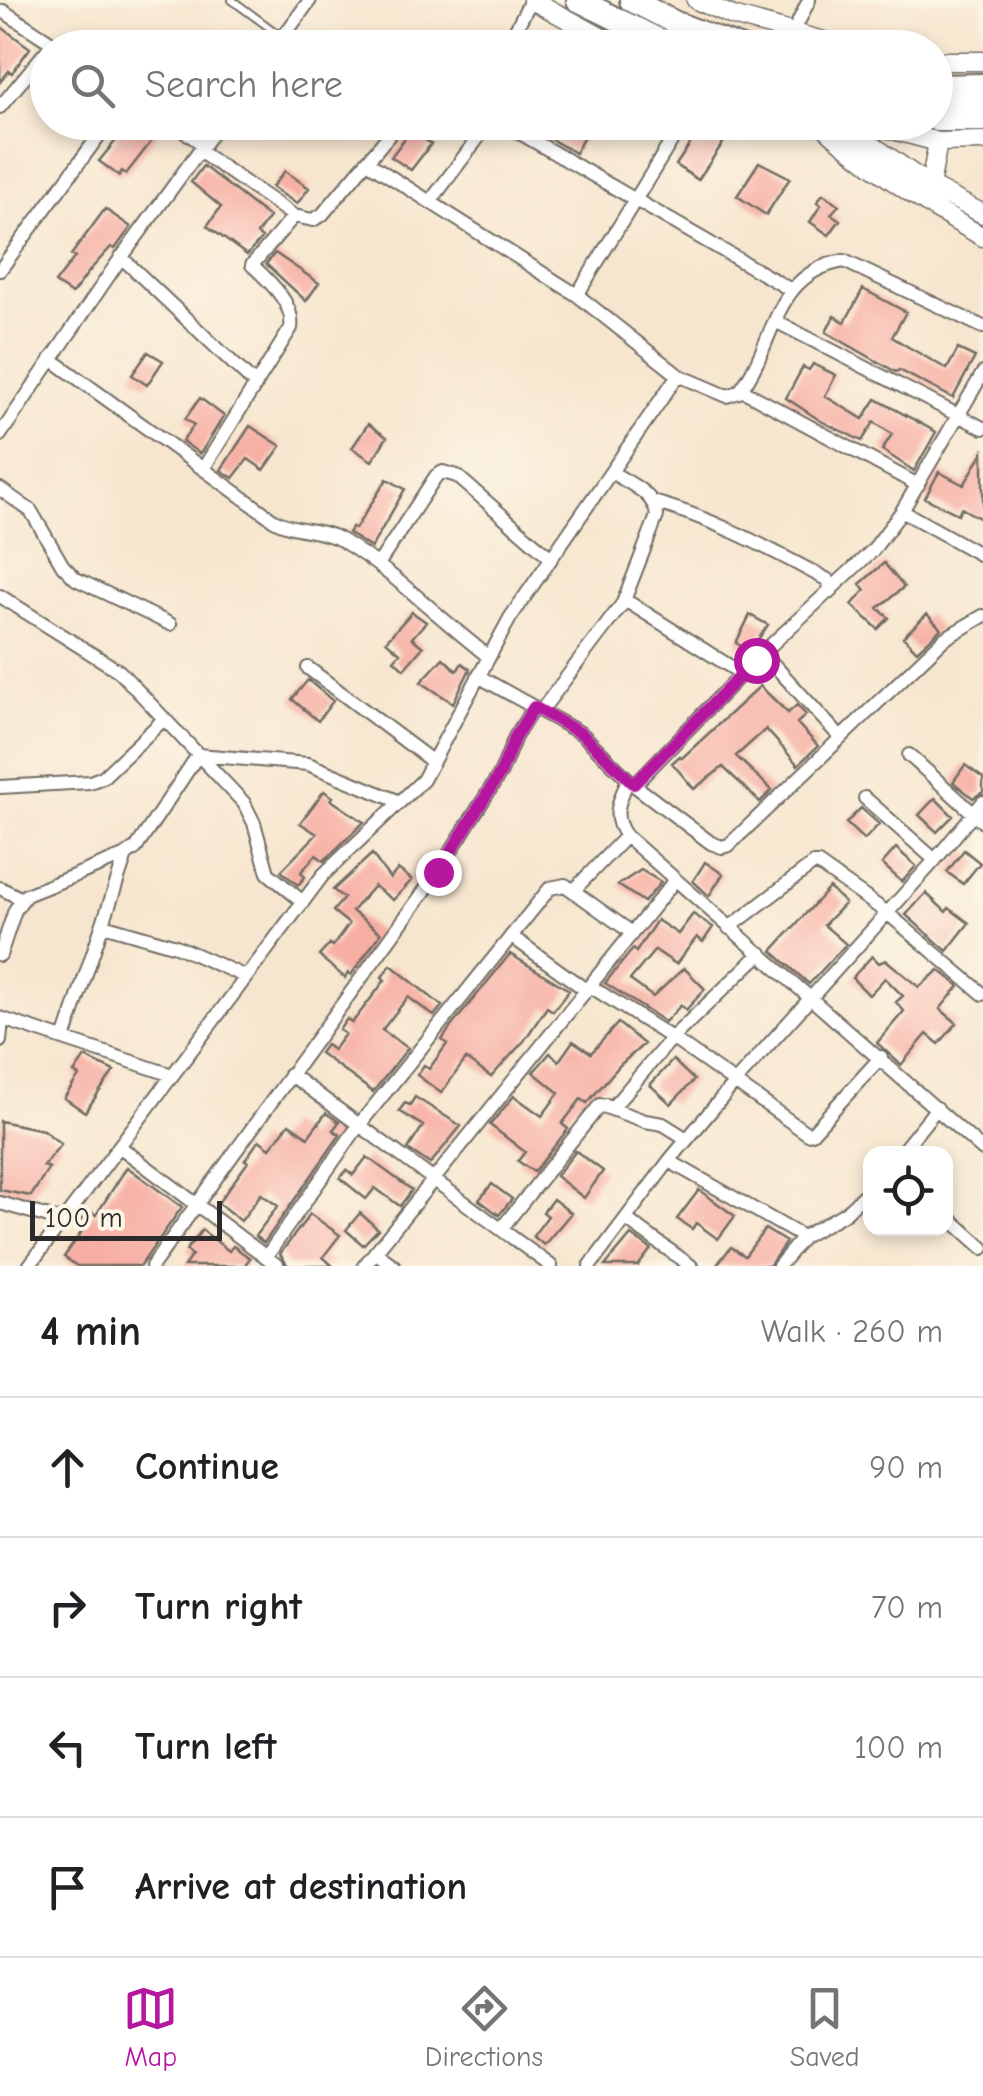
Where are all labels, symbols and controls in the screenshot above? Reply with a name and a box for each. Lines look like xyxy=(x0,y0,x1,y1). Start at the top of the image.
search box xyxy=(30,30,953,140)
icon: search xyxy=(65,58,120,113)
text: Search here xyxy=(145,63,343,107)
route start xyxy=(734,638,780,684)
route end xyxy=(416,850,462,896)
map controls xyxy=(863,1146,953,1236)
button: locate xyxy=(863,1146,953,1236)
scale bar xyxy=(30,1196,222,1240)
text: 100 m xyxy=(45,1202,123,1234)
text: 4 min xyxy=(40,1307,141,1356)
text: Walk · 260 m xyxy=(761,1313,943,1350)
icon: ahead xyxy=(40,1440,95,1495)
text: Continue xyxy=(135,1445,279,1489)
text: 90 m xyxy=(869,1449,943,1486)
icon: right xyxy=(40,1580,95,1635)
text: Turn right xyxy=(135,1585,302,1629)
text: 70 m xyxy=(871,1589,943,1626)
icon: left xyxy=(40,1720,95,1775)
text: Turn left xyxy=(135,1725,276,1769)
text: 100 m xyxy=(854,1729,943,1766)
icon: arrive xyxy=(40,1860,95,1915)
text: Arrive at destination xyxy=(135,1865,467,1909)
tab: Map xyxy=(123,1981,178,2073)
tab: Directions xyxy=(425,1981,543,2073)
tab: Saved xyxy=(790,1981,860,2073)

